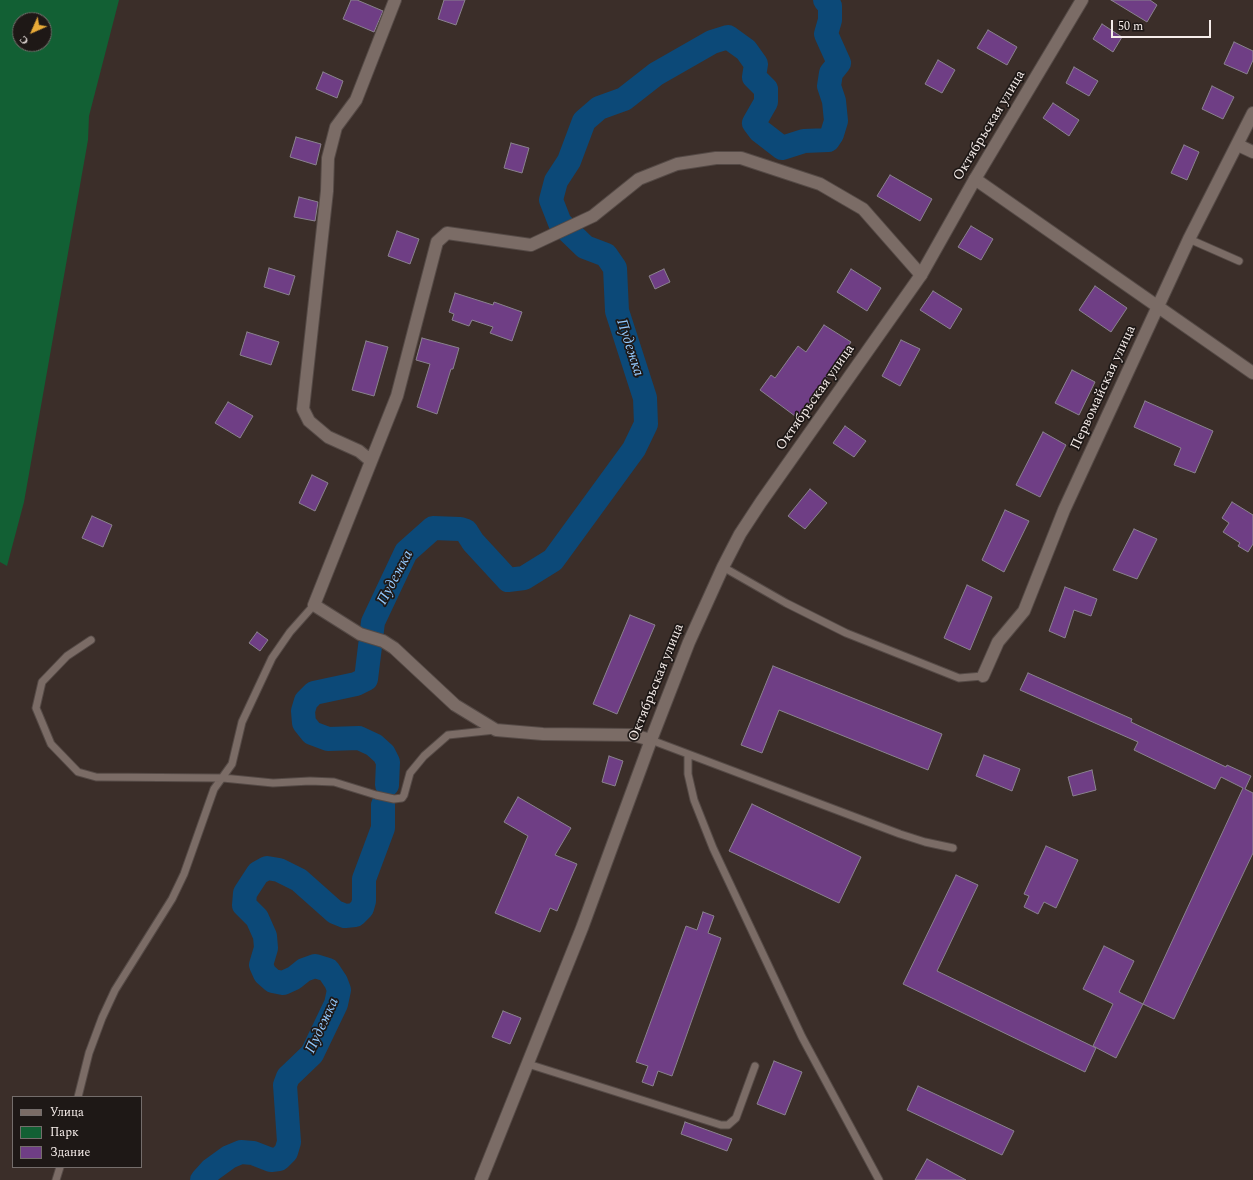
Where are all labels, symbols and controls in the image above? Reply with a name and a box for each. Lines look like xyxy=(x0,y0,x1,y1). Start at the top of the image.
north arrow xyxy=(12,12,52,52)
scale bar xyxy=(1113,12,1213,38)
text: 50 m xyxy=(1118,17,1143,36)
text: С xyxy=(15,31,33,49)
street label: Октябрьская улица xyxy=(950,68,1030,184)
water label: Пудежка xyxy=(611,317,647,379)
street label: Первомайская улица xyxy=(1068,323,1140,453)
street label: Октябрьская улица xyxy=(773,342,859,454)
water label: Пудежка xyxy=(374,548,418,608)
street label: Октябрьская улица xyxy=(626,622,688,744)
water label: Пудежка xyxy=(302,995,344,1057)
legend xyxy=(12,1096,142,1168)
text: Улица xyxy=(50,1103,84,1122)
text: Парк xyxy=(50,1123,79,1142)
text: Здание xyxy=(50,1143,90,1162)

